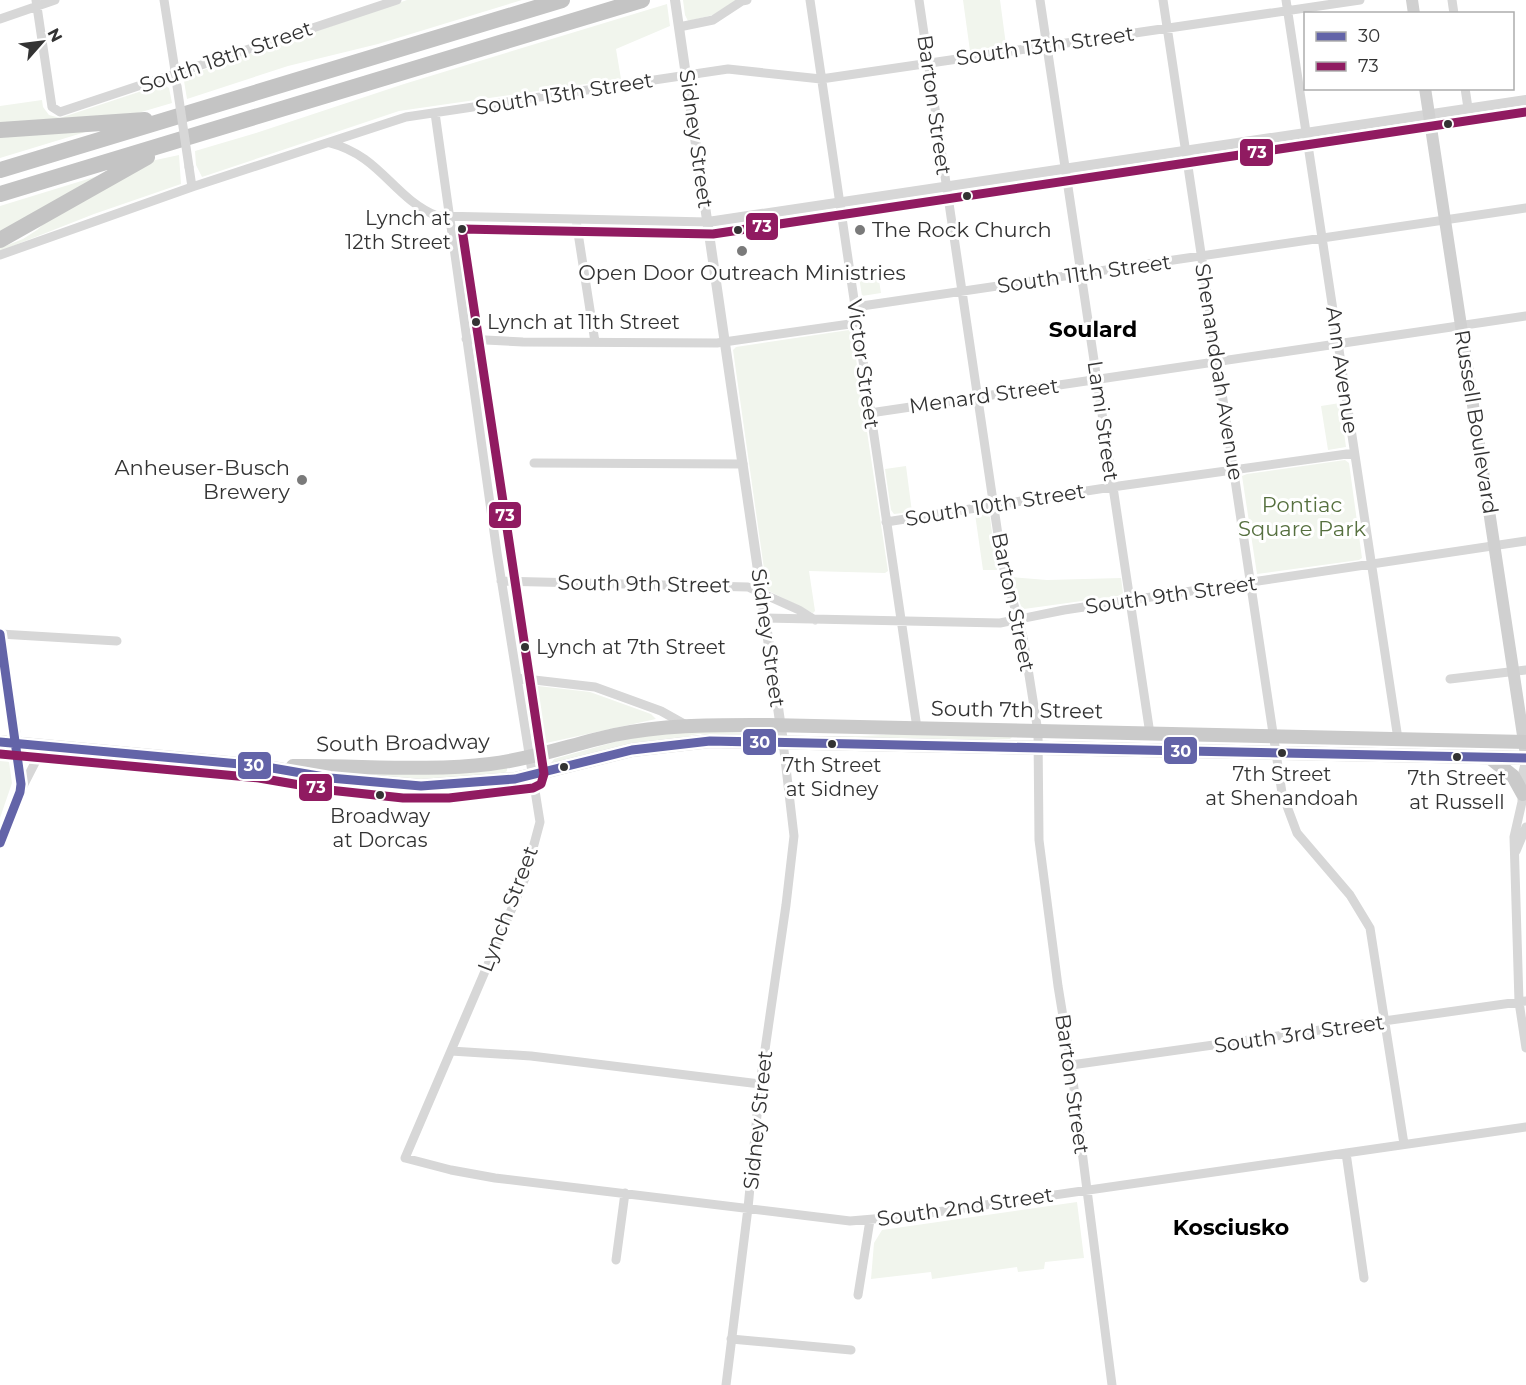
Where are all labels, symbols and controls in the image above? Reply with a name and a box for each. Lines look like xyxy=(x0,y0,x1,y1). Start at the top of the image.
north arrow xyxy=(12,12,72,72)
legend xyxy=(1304,12,1514,90)
street label: South 18th Street xyxy=(136,15,316,98)
street label: South 13th Street xyxy=(954,21,1136,70)
text: N xyxy=(43,25,66,45)
text: 30 xyxy=(1358,25,1380,47)
street label: Barton Street xyxy=(912,33,957,177)
text: 73 xyxy=(1358,55,1379,77)
street label: South 13th Street xyxy=(473,67,655,120)
street label: Sidney Street xyxy=(674,68,719,210)
unlabelled marker xyxy=(1442,118,1454,130)
line badge: 73 xyxy=(1239,138,1274,167)
text: 73 xyxy=(1247,143,1267,162)
unlabelled marker xyxy=(961,190,973,202)
place label: Lynch at 12th Street xyxy=(345,206,451,254)
line badge: 73 xyxy=(745,212,779,241)
text: 73 xyxy=(752,217,772,236)
place label: The Rock Church xyxy=(872,217,1052,242)
marker: Lynch at 12th Street xyxy=(456,223,468,235)
marker: The Rock Church xyxy=(853,223,867,237)
unlabelled marker xyxy=(732,224,744,236)
marker: Open Door Outreach Ministries xyxy=(735,244,749,258)
street label: South 11th Street xyxy=(995,249,1172,298)
place label: Open Door Outreach Ministries xyxy=(578,260,906,285)
street label: Shenandoah Avenue xyxy=(1190,262,1249,482)
street label: Victor Street xyxy=(842,298,885,430)
street label: Ann Avenue xyxy=(1321,305,1364,435)
place label: Lynch at 11th Street xyxy=(487,310,680,334)
marker: Lynch at 11th Street xyxy=(470,316,482,328)
district label: Soulard xyxy=(1049,316,1137,343)
street label: Russell Boulevard xyxy=(1450,328,1503,516)
street label: Lami Street xyxy=(1083,359,1124,483)
street label: Menard Street xyxy=(908,373,1060,418)
place label: Anheuser-Busch Brewery xyxy=(115,455,291,504)
marker: Anheuser-Busch Brewery xyxy=(295,473,309,487)
street label: South 10th Street xyxy=(903,478,1087,531)
park label: Pontiac Square Park xyxy=(1238,492,1366,541)
line badge: 73 xyxy=(488,501,522,529)
text: 73 xyxy=(495,506,515,525)
street label: Barton Street xyxy=(987,530,1040,674)
street label: Sidney Street xyxy=(746,567,791,709)
street label: South 9th Street xyxy=(557,569,731,598)
street label: South 9th Street xyxy=(1083,570,1258,619)
place label: Lynch at 7th Street xyxy=(536,635,726,659)
marker: Lynch at 7th Street xyxy=(519,641,531,653)
street label: South 7th Street xyxy=(931,695,1103,724)
street label: South Broadway xyxy=(316,728,491,757)
line badge: 30 xyxy=(742,728,777,756)
text: 30 xyxy=(749,733,770,752)
line badge: 30 xyxy=(1163,736,1198,765)
marker: 7th Street at Sidney xyxy=(826,738,838,750)
text: 30 xyxy=(1170,742,1191,761)
marker: 7th Street at Shenandoah xyxy=(1276,747,1288,759)
line badge: 30 xyxy=(237,751,272,780)
marker: 7th Street at Russell xyxy=(1451,751,1463,763)
place label: 7th Street at Sidney xyxy=(783,753,881,801)
text: 30 xyxy=(243,756,264,775)
unlabelled marker xyxy=(558,761,570,773)
place label: 7th Street at Shenandoah xyxy=(1205,762,1359,810)
place label: 7th Street at Russell xyxy=(1408,766,1506,814)
line badge: 73 xyxy=(298,773,333,802)
text: 73 xyxy=(306,778,326,797)
marker: Broadway at Dorcas xyxy=(374,789,386,801)
place label: Broadway at Dorcas xyxy=(330,804,430,852)
street label: Lynch Street xyxy=(472,842,543,975)
street label: South 3rd Street xyxy=(1212,1009,1386,1058)
street label: Barton Street xyxy=(1050,1012,1095,1156)
street label: Sidney Street xyxy=(738,1049,777,1191)
street label: South 2nd Street xyxy=(875,1182,1055,1231)
district label: Kosciusko xyxy=(1173,1214,1289,1241)

